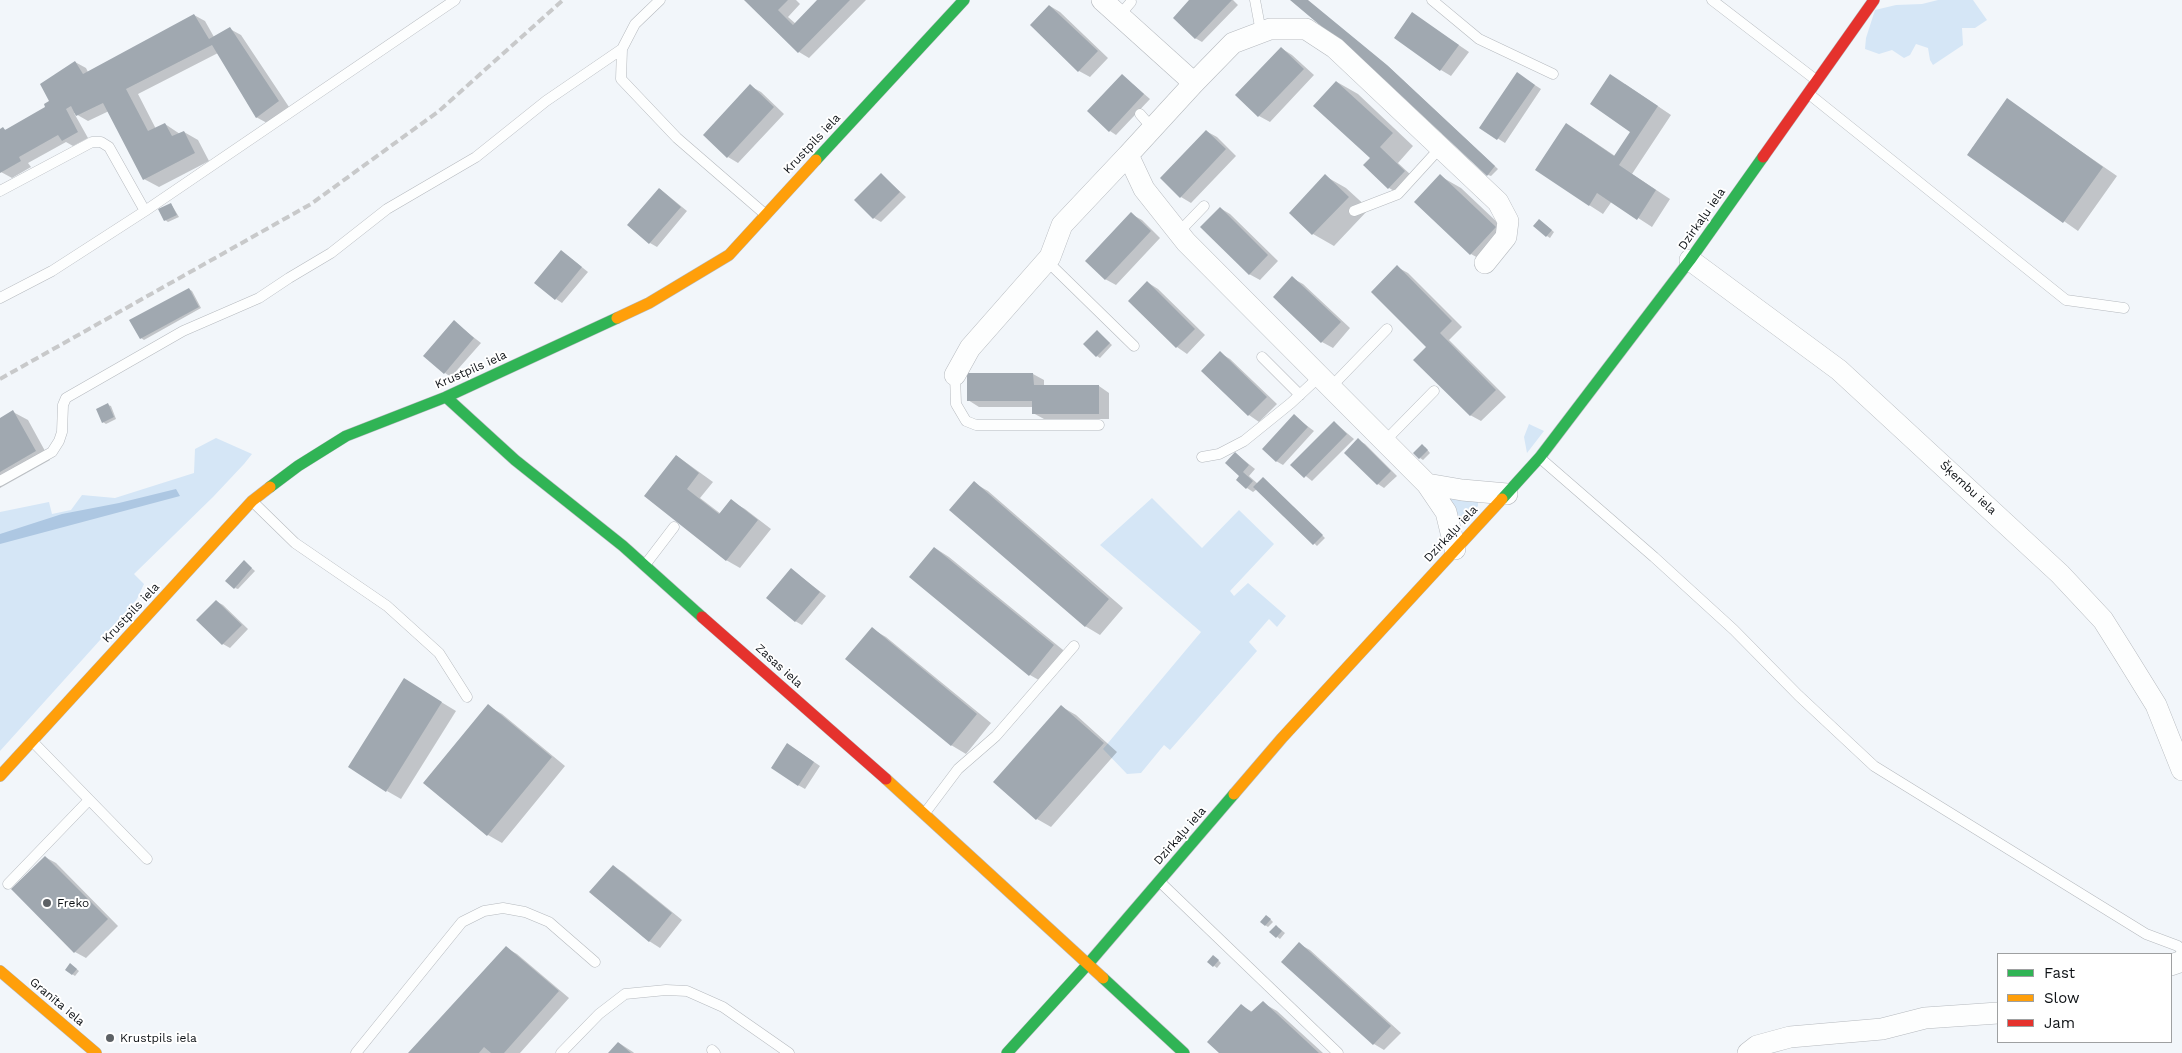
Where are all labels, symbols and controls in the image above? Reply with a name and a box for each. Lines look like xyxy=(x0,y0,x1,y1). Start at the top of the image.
street label: Krustpils iela xyxy=(781,111,843,177)
street label: Dzirkaļu iela xyxy=(1675,185,1729,253)
street label: Krustpils iela xyxy=(433,348,509,392)
street label: Šķembu iela xyxy=(1937,458,1999,518)
street label: Dzirkaļu iela xyxy=(1421,503,1481,565)
street label: Krustpils iela xyxy=(100,580,162,646)
street label: Zasas iela xyxy=(752,641,806,691)
street label: Dzirkaļu iela xyxy=(1151,804,1209,868)
place label: Freko xyxy=(57,896,89,910)
marker: Freko xyxy=(41,897,53,909)
legend xyxy=(1997,953,2172,1043)
text: Fast xyxy=(2044,964,2075,982)
street label: Granīta iela xyxy=(27,975,87,1029)
text: Slow xyxy=(2044,989,2080,1007)
text: Jam xyxy=(2044,1014,2075,1032)
place label: Krustpils iela xyxy=(120,1031,197,1045)
marker: Krustpils iela xyxy=(104,1032,116,1044)

